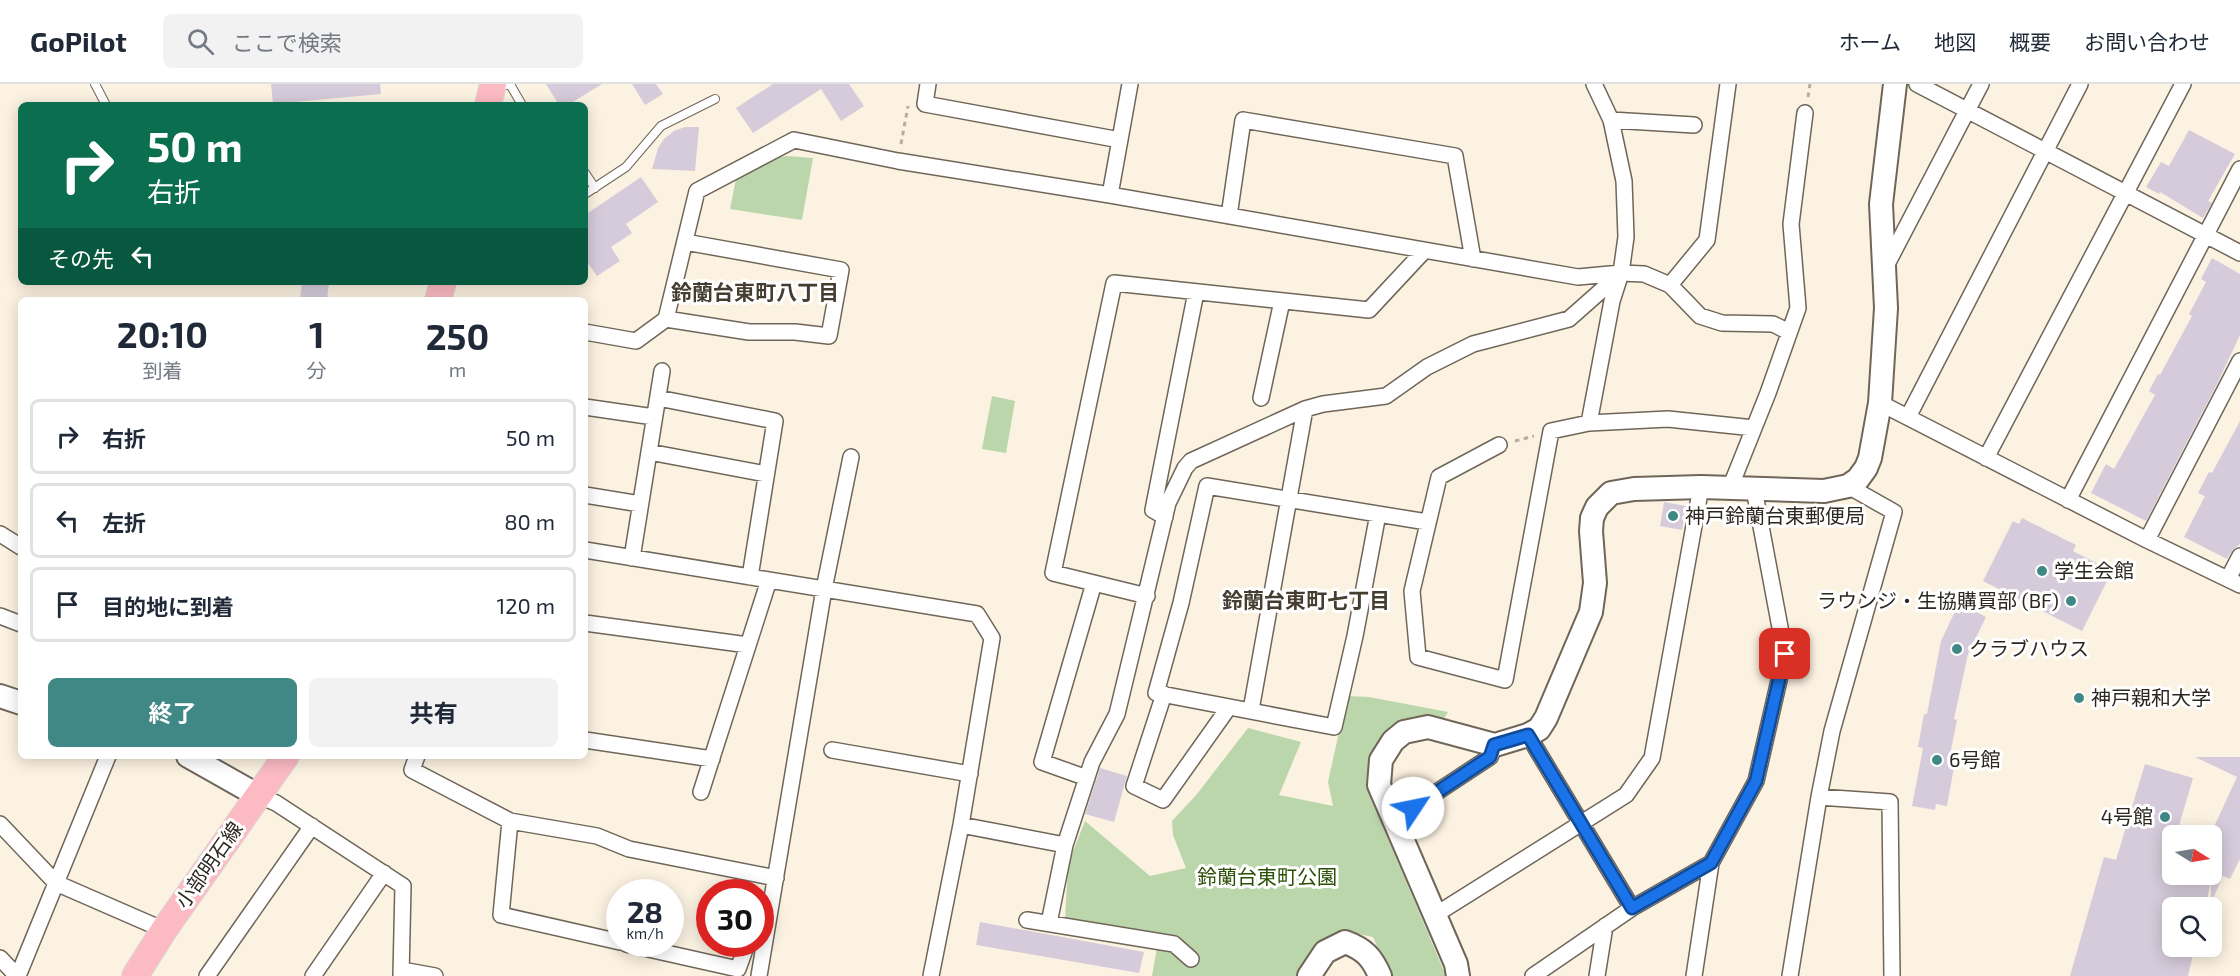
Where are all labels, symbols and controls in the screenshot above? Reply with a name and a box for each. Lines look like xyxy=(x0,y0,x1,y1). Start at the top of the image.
search box xyxy=(163,14,583,68)
text: GoPilot xyxy=(30,24,127,58)
icon: search xyxy=(184,25,217,58)
text: ここで検索 xyxy=(232,29,342,55)
text: ホーム xyxy=(1839,29,1901,54)
text: 地図 xyxy=(1934,29,1976,54)
text: 概要 xyxy=(2009,29,2051,54)
text: お問い合わせ xyxy=(2084,29,2210,54)
text: 50 m xyxy=(147,120,243,170)
icon: right xyxy=(48,126,126,204)
text: 右折 xyxy=(147,175,201,207)
icon: left xyxy=(126,240,159,273)
text: その先 xyxy=(48,245,114,271)
district label: 鈴蘭台東町八丁目 xyxy=(671,279,839,304)
text: 20:10 xyxy=(117,312,208,355)
text: 1 xyxy=(309,312,325,355)
text: 250 xyxy=(426,314,489,357)
text: m xyxy=(449,357,466,381)
text: 到着 xyxy=(142,358,182,382)
text: 分 xyxy=(307,358,327,382)
icon: right xyxy=(51,420,84,453)
text: 50 m xyxy=(506,424,555,450)
text: 右折 xyxy=(102,425,146,451)
place label: 神戸鈴蘭台東郵便局 xyxy=(1685,503,1865,527)
icon: left xyxy=(51,504,84,537)
text: 80 m xyxy=(504,508,555,534)
text: 左折 xyxy=(102,509,146,535)
marker: 神戸鈴蘭台東郵便局 xyxy=(1666,509,1680,523)
place label: 学生会館 xyxy=(2054,558,2134,582)
marker: 学生会館 xyxy=(2035,564,2049,578)
district label: 鈴蘭台東町七丁目 xyxy=(1222,587,1390,612)
icon: arrive xyxy=(51,588,84,621)
place label: ラウンジ・生協購買部 (BF) xyxy=(1817,588,2059,612)
text: 120 m xyxy=(496,592,555,618)
text: 目的地に到着 xyxy=(102,593,234,619)
marker: ラウンジ・生協購買部 (BF) xyxy=(2064,594,2078,608)
pin xyxy=(1759,628,1810,679)
place label: クラブハウス xyxy=(1969,636,2089,660)
icon: arrive xyxy=(1768,637,1801,670)
marker: クラブハウス xyxy=(1950,642,1964,656)
button: 終了 xyxy=(48,678,297,747)
button: 共有 xyxy=(309,678,558,747)
place label: 神戸親和大学 xyxy=(2091,685,2211,709)
marker: 神戸親和大学 xyxy=(2072,691,2086,705)
place label: 6号館 xyxy=(1949,747,2000,771)
marker: 6号館 xyxy=(1930,753,1944,767)
position arrow xyxy=(1381,776,1445,840)
place label: 4号館 xyxy=(2101,804,2153,828)
marker: 4号館 xyxy=(2158,810,2172,824)
street label: 小部明石線 xyxy=(170,817,247,912)
north arrow xyxy=(2162,825,2222,885)
map controls xyxy=(2162,825,2222,957)
park label: 鈴蘭台東町公園 xyxy=(1197,864,1337,888)
speed limit sign: 30 xyxy=(696,879,774,957)
text: 28 xyxy=(627,893,663,929)
button: search xyxy=(2162,897,2222,957)
text: km/h xyxy=(626,924,664,942)

